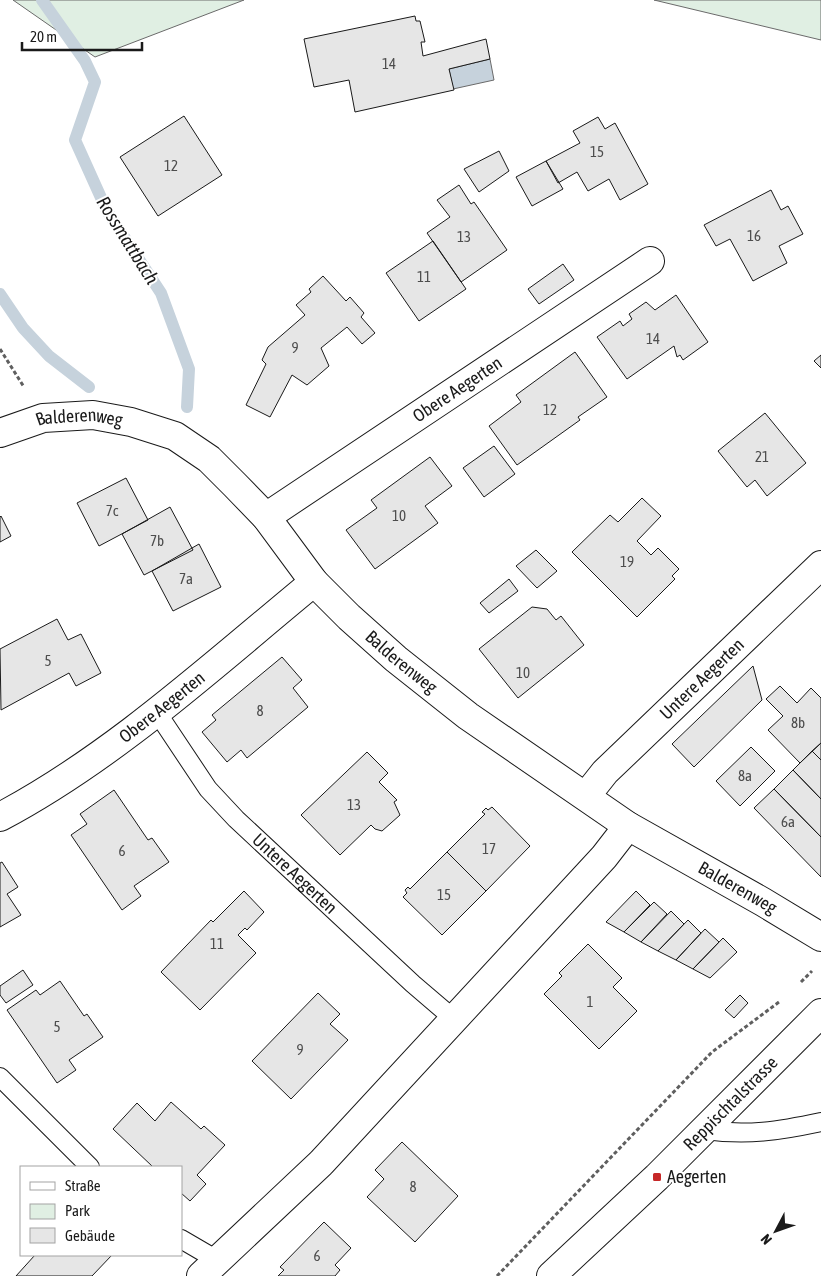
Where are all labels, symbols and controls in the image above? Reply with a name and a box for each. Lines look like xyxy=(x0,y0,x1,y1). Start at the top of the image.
scale bar xyxy=(22,20,142,52)
text: 20 m xyxy=(30,28,57,45)
house number: 14 xyxy=(382,55,396,72)
house number: 15 xyxy=(590,143,604,160)
house number: 12 xyxy=(164,157,178,174)
water label: Rossmattbach xyxy=(92,192,164,288)
house number: 16 xyxy=(747,227,761,244)
house number: 13 xyxy=(457,228,471,245)
house number: 11 xyxy=(417,268,431,285)
house number: 14 xyxy=(646,330,660,347)
house number: 9 xyxy=(291,339,299,356)
street label: Obere Aegerten xyxy=(408,352,506,426)
house number: 12 xyxy=(543,401,557,418)
street label: Balderenweg xyxy=(33,404,125,430)
house number: 21 xyxy=(755,448,769,465)
house number: 7c xyxy=(106,502,119,519)
house number: 10 xyxy=(392,507,406,524)
house number: 7b xyxy=(150,532,164,549)
house number: 19 xyxy=(620,553,634,570)
house number: 7a xyxy=(179,570,193,587)
street label: Balderenweg xyxy=(361,626,442,698)
street label: Untere Aegerten xyxy=(655,634,748,724)
house number: 5 xyxy=(44,652,52,669)
house number: 10 xyxy=(516,664,530,681)
street label: Obere Aegerten xyxy=(115,667,209,747)
house number: 8 xyxy=(256,702,264,719)
house number: 8b xyxy=(791,714,805,731)
house number: 8a xyxy=(738,767,752,784)
house number: 13 xyxy=(347,796,361,813)
house number: 6a xyxy=(781,813,795,830)
street label: Untere Aegerten xyxy=(248,829,342,918)
house number: 17 xyxy=(482,840,496,857)
house number: 6 xyxy=(118,842,126,859)
street label: Balderenweg xyxy=(695,857,781,918)
house number: 15 xyxy=(437,886,451,903)
house number: 11 xyxy=(210,935,224,952)
house number: 1 xyxy=(586,993,594,1010)
house number: 5 xyxy=(53,1018,61,1035)
house number: 9 xyxy=(296,1041,304,1058)
street label: Reppischtalstrasse xyxy=(679,1052,782,1155)
legend xyxy=(20,1166,182,1256)
place label: Aegerten xyxy=(667,1166,727,1187)
marker: Aegerten xyxy=(651,1171,663,1183)
text: Straße xyxy=(65,1177,101,1194)
house number: 8 xyxy=(409,1178,417,1195)
text: Park xyxy=(65,1202,90,1219)
north arrow xyxy=(751,1206,801,1256)
text: Gebäude xyxy=(65,1227,115,1244)
text: N xyxy=(757,1231,775,1248)
house number: 6 xyxy=(313,1247,321,1264)

